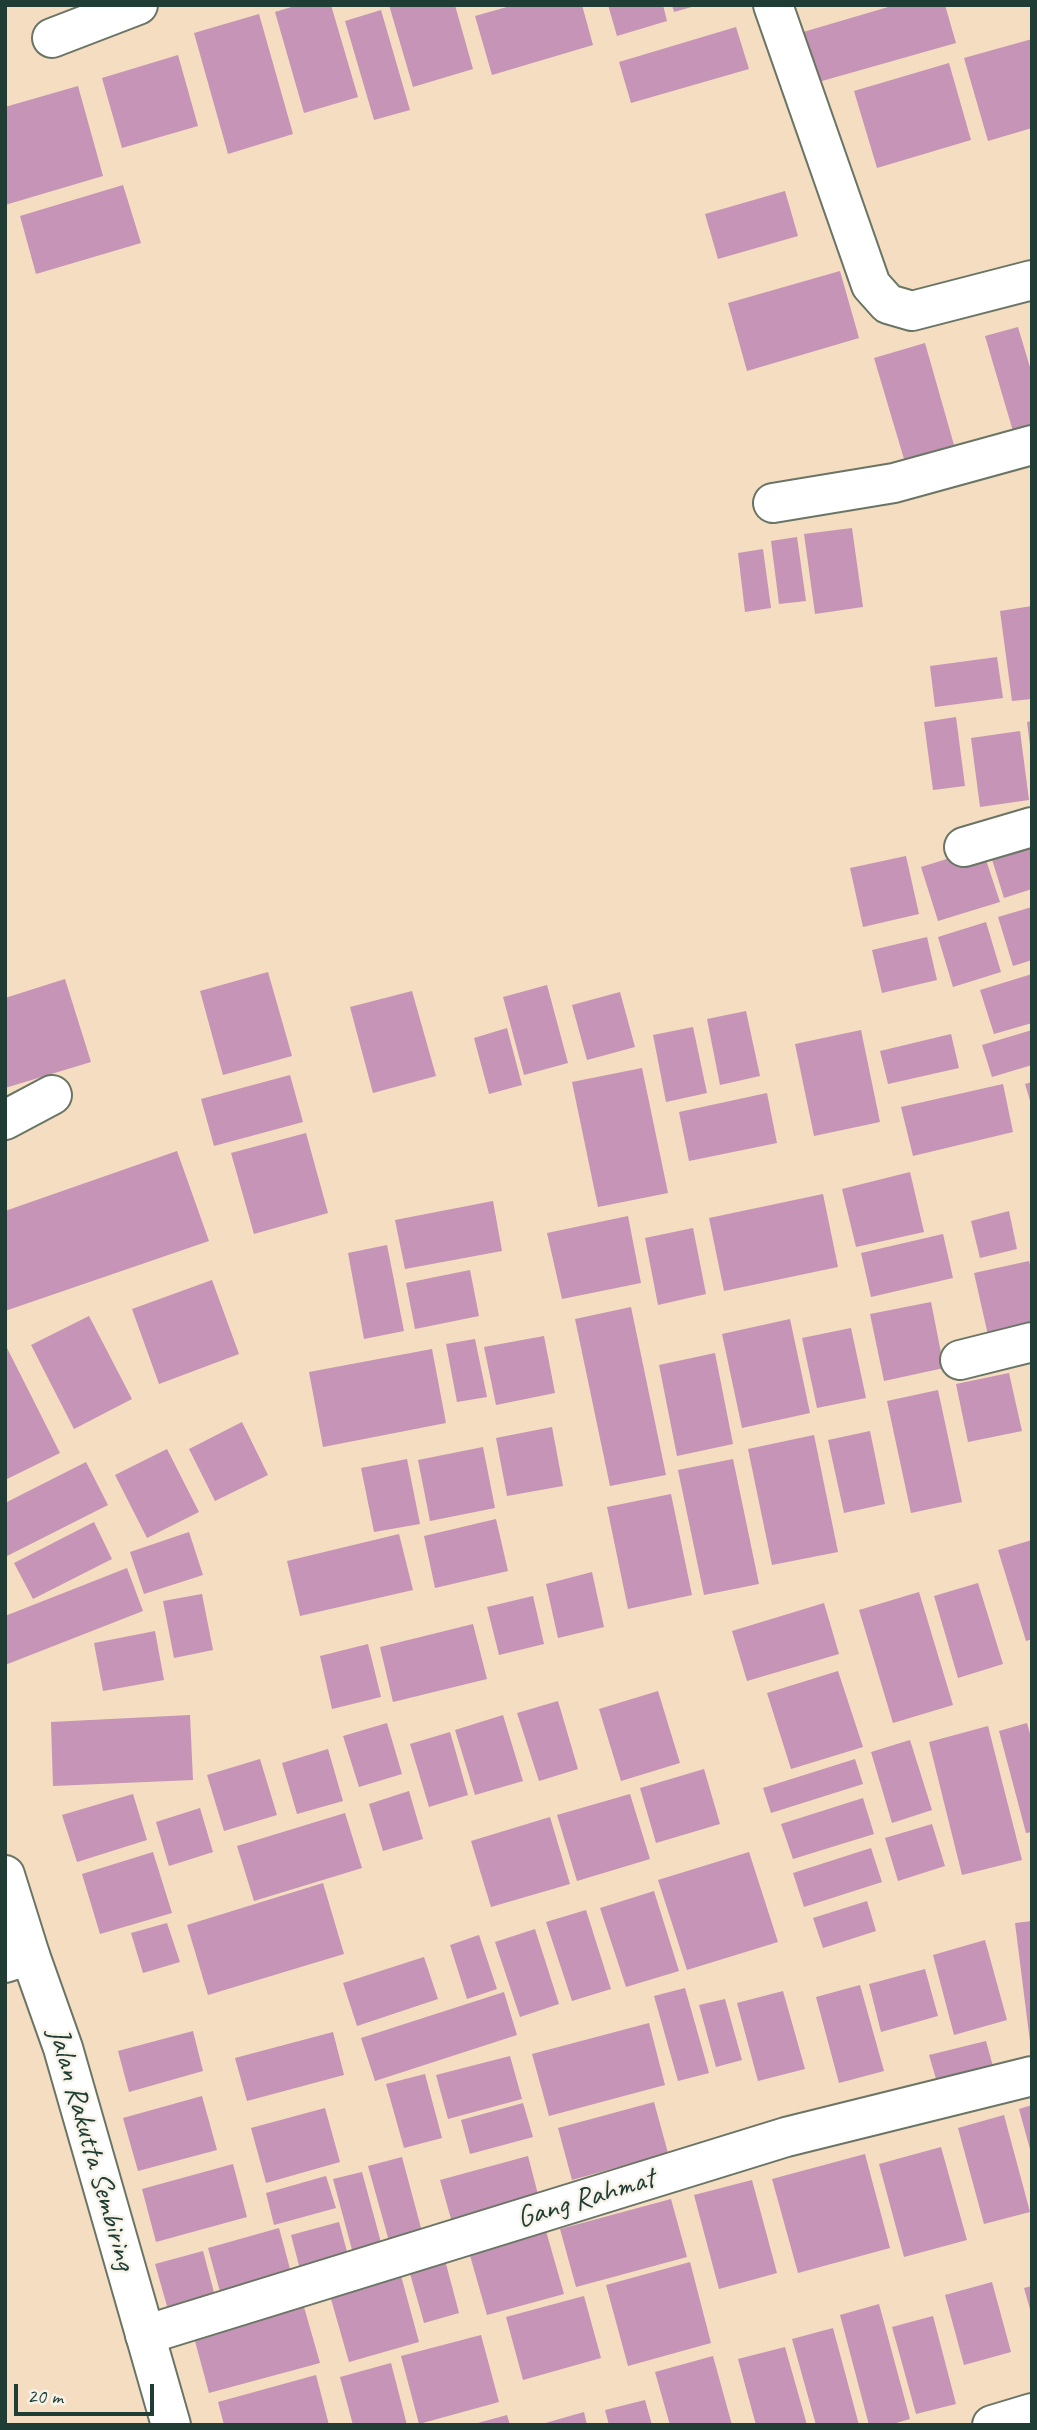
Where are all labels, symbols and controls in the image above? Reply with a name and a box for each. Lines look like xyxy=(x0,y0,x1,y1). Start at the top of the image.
street label: Jalan Rakutta Sembiring xyxy=(39,2024,143,2274)
street label: Gang Rahmat xyxy=(513,2161,659,2237)
scale bar xyxy=(18,2370,158,2414)
text: 20 m xyxy=(27,2383,63,2409)

